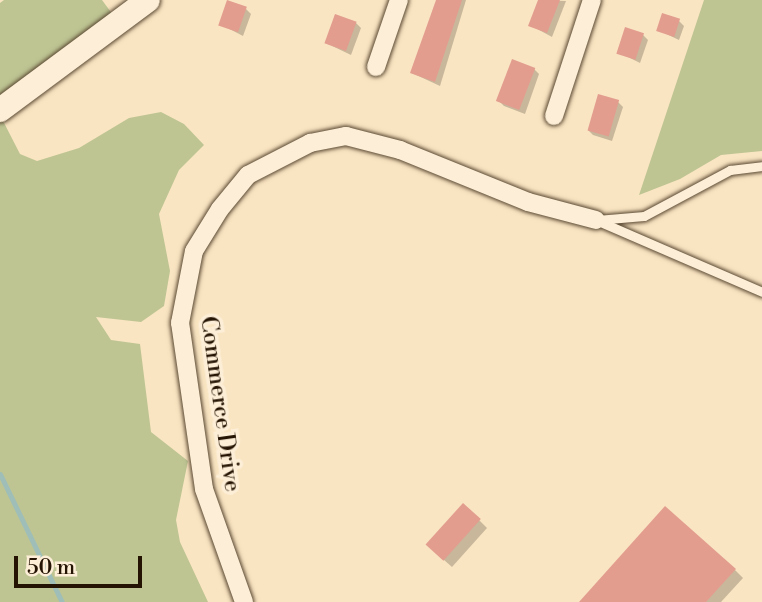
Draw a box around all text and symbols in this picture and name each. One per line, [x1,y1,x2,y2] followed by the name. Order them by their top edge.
[194,315,246,493] street label: Commerce Drive
[18,542,145,586] scale bar
[27,555,75,581] text: 50 m

